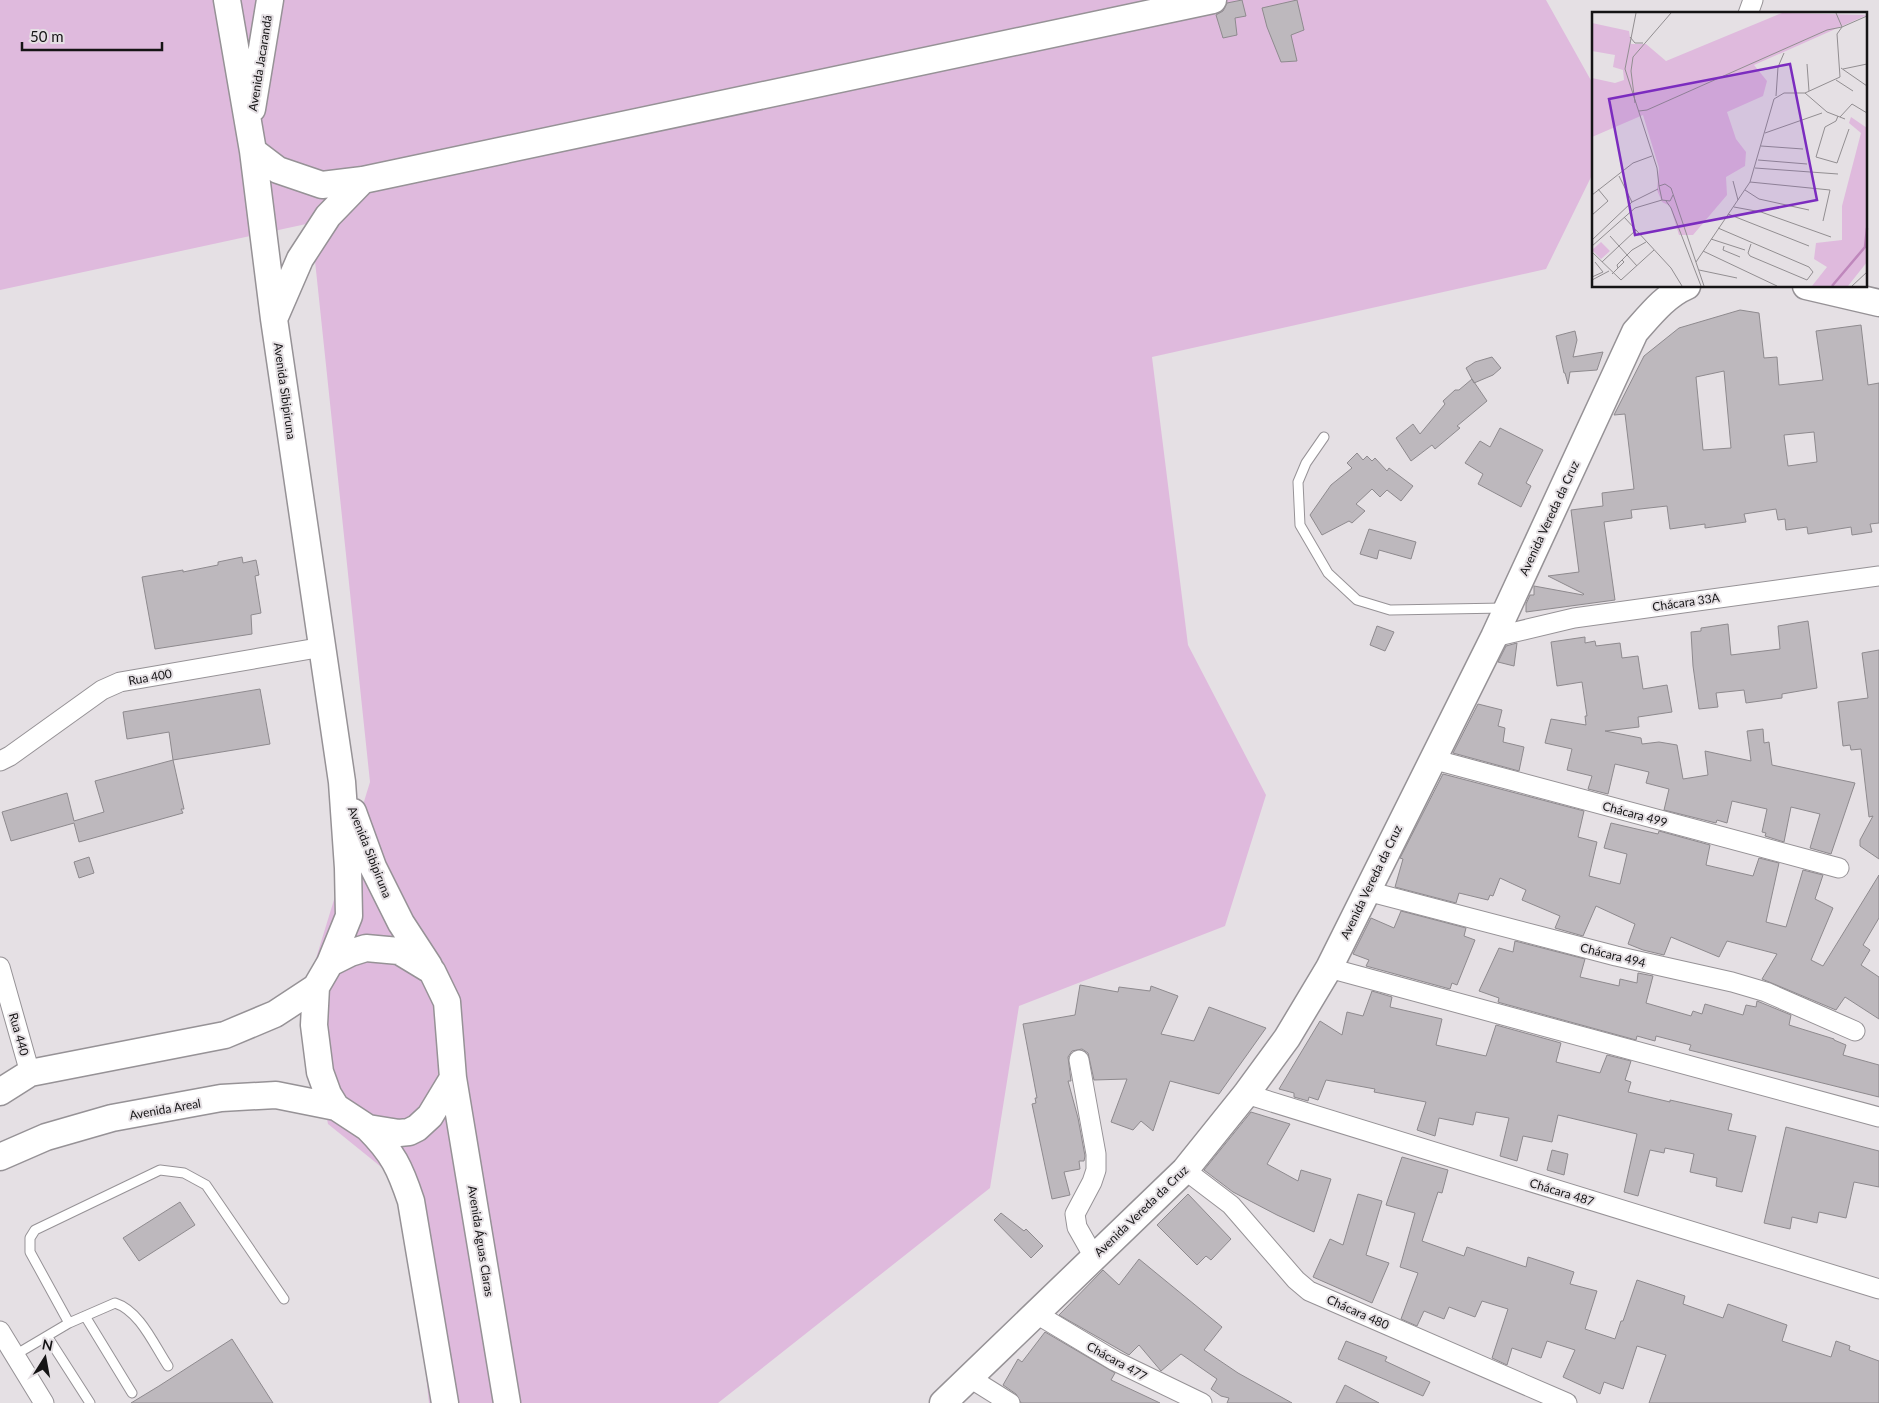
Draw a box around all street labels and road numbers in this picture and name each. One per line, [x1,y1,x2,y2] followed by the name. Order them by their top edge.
[245,14,275,112] street label: Avenida Jacarandá
[271,342,299,440] street label: Avenida Sibipiruna
[1516,458,1582,578] street label: Avenida Vereda da Cruz
[1651,590,1721,614] street label: Chácara 33A
[127,666,173,688] street label: Rua 400
[1601,798,1669,830] street label: Chácara 499
[345,804,395,900] street label: Avenida Sibipiruna
[1337,822,1405,941] street label: Avenida Vereda da Cruz
[1579,940,1647,970] street label: Chácara 494
[6,1011,32,1057] street label: Rua 440
[128,1095,202,1123] street label: Avenida Areal
[1091,1162,1192,1260] street label: Avenida Vereda da Cruz
[1528,1175,1596,1209] street label: Chácara 487
[465,1184,497,1298] street label: Avenida Águas Claras
[1325,1292,1391,1332] street label: Chácara 480
[1084,1338,1150,1384] street label: Chácara 477

